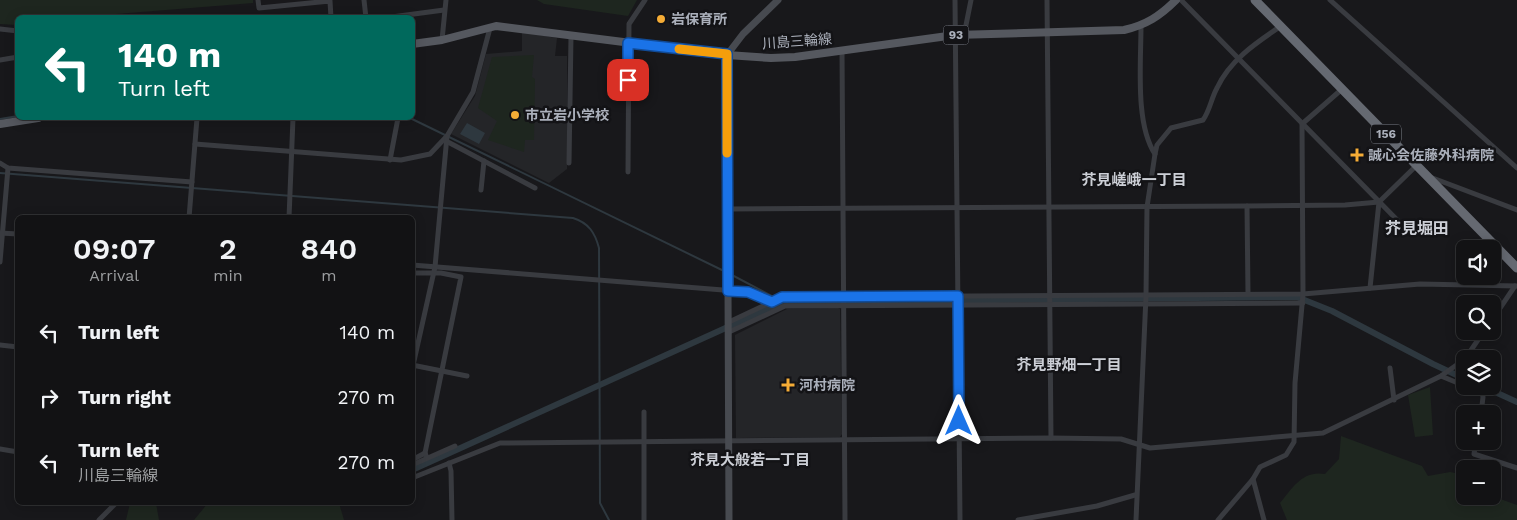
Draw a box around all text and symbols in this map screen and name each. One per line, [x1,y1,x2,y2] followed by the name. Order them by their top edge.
[671,11,727,27] place label: 岩保育所
[655,13,667,25] marker: 岩保育所
[944,26,968,44] road number: 93
[762,31,832,51] street label: 川島三輪線
[118,34,221,76] text: 140 m
[35,35,100,100] icon: left
[607,59,649,101] pin
[614,66,642,94] icon: arrive
[118,76,210,101] text: Turn left
[525,107,609,123] place label: 市立岩小学校
[509,109,521,121] marker: 市立岩小学校
[1371,125,1401,144] road number: 156
[1368,147,1494,163] place label: 誠心会佐藤外科病院
[1350,148,1364,162] marker: 誠心会佐藤外科病院
[1081,171,1187,189] district label: 芥見嵯峨一丁目
[1385,219,1449,238] district label: 芥見堀田
[73,231,155,266] text: 09:07
[219,231,237,266] text: 2
[300,231,357,266] text: 840
[1456,240,1501,505] map controls
[1456,240,1501,285] button: sound
[89,266,139,285] text: Arrival
[213,266,243,285] text: min
[321,266,336,285] text: m
[1456,295,1501,340] button: search
[35,319,63,347] icon: left
[78,321,159,344] text: Turn left
[340,321,395,344] text: 140 m
[1456,350,1501,395] button: layers
[1016,356,1122,374] district label: 芥見野畑一丁目
[799,377,855,393] place label: 河村病院
[781,378,795,392] marker: 河村病院
[35,384,63,412] icon: right
[78,386,171,409] text: Turn right
[338,386,395,409] text: 270 m
[932,394,984,446] position arrow
[1456,405,1501,450] button: +
[78,439,159,462] text: Turn left
[35,449,63,477] icon: left
[338,451,395,474] text: 270 m
[690,451,810,469] district label: 芥見大般若一丁目
[1456,460,1501,505] button: −
[78,466,158,485] text: 川島三輪線

